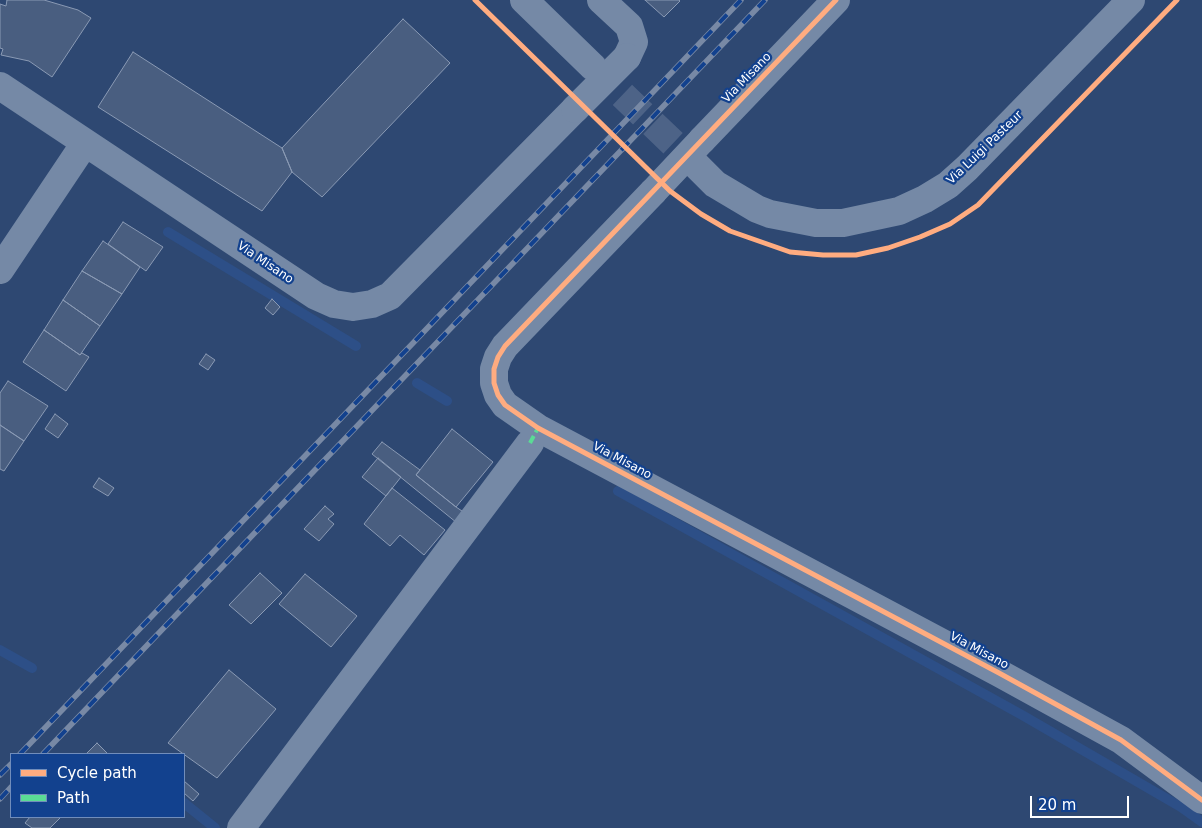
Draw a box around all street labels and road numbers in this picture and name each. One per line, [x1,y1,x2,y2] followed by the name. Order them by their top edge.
[719,50,775,106] street label: Via Misano
[944,108,1026,188] street label: Via Luigi Pasteur
[234,239,296,287] street label: Via Misano
[590,439,654,483] street label: Via Misano
[947,629,1011,673] street label: Via Misano

